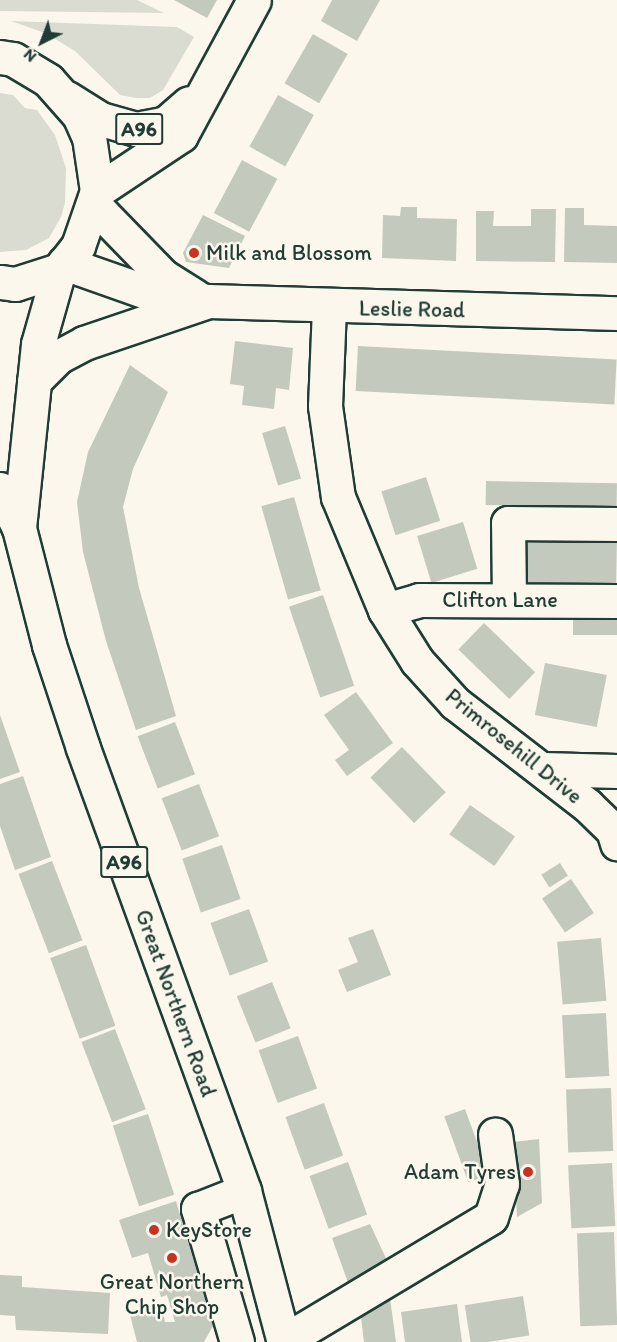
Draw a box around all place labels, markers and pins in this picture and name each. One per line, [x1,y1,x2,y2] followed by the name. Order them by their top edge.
[206,240,373,266] place label: Milk and Blossom
[187,246,201,260] marker: Milk and Blossom
[407,1159,516,1185] place label: Adam Tyres
[521,1165,535,1179] marker: Adam Tyres
[166,1217,252,1243] place label: KeyStore
[147,1223,161,1237] marker: KeyStore
[165,1251,179,1265] marker: Great Northern Chip Shop
[100,1268,244,1320] place label: Great Northern Chip Shop

